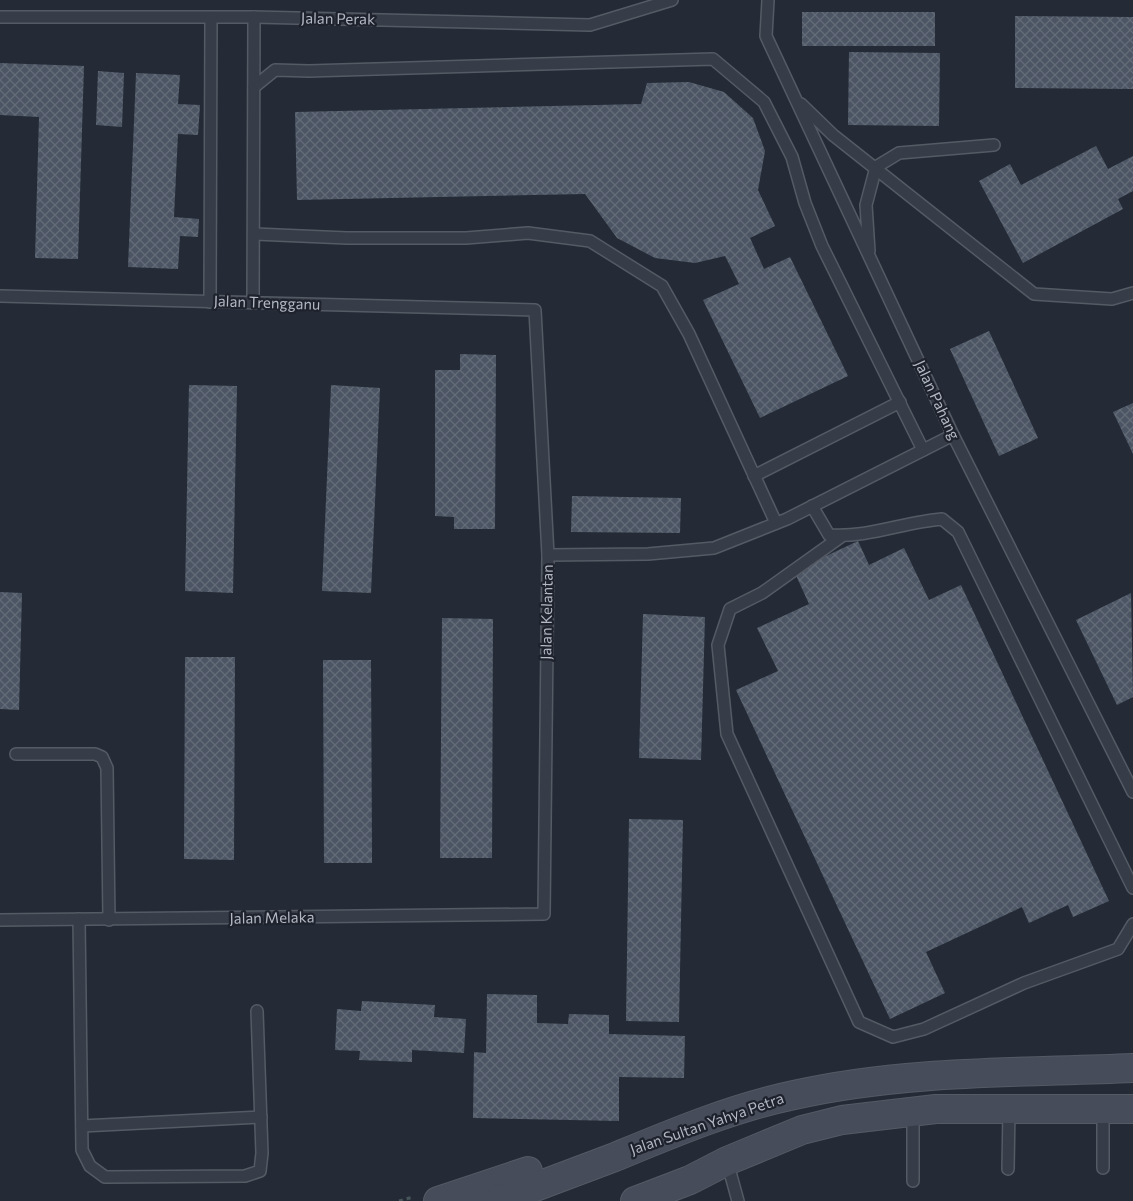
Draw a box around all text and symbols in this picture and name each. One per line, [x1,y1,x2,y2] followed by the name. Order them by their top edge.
[301,8,375,28] street label: Jalan Perak
[213,291,321,313] street label: Jalan Trengganu
[912,357,964,442] street label: Jalan Pahang
[536,564,556,660] street label: Jalan Kelantan
[229,907,315,927] street label: Jalan Melaka
[627,1088,786,1158] street label: Jalan Sultan Yahya Petra

